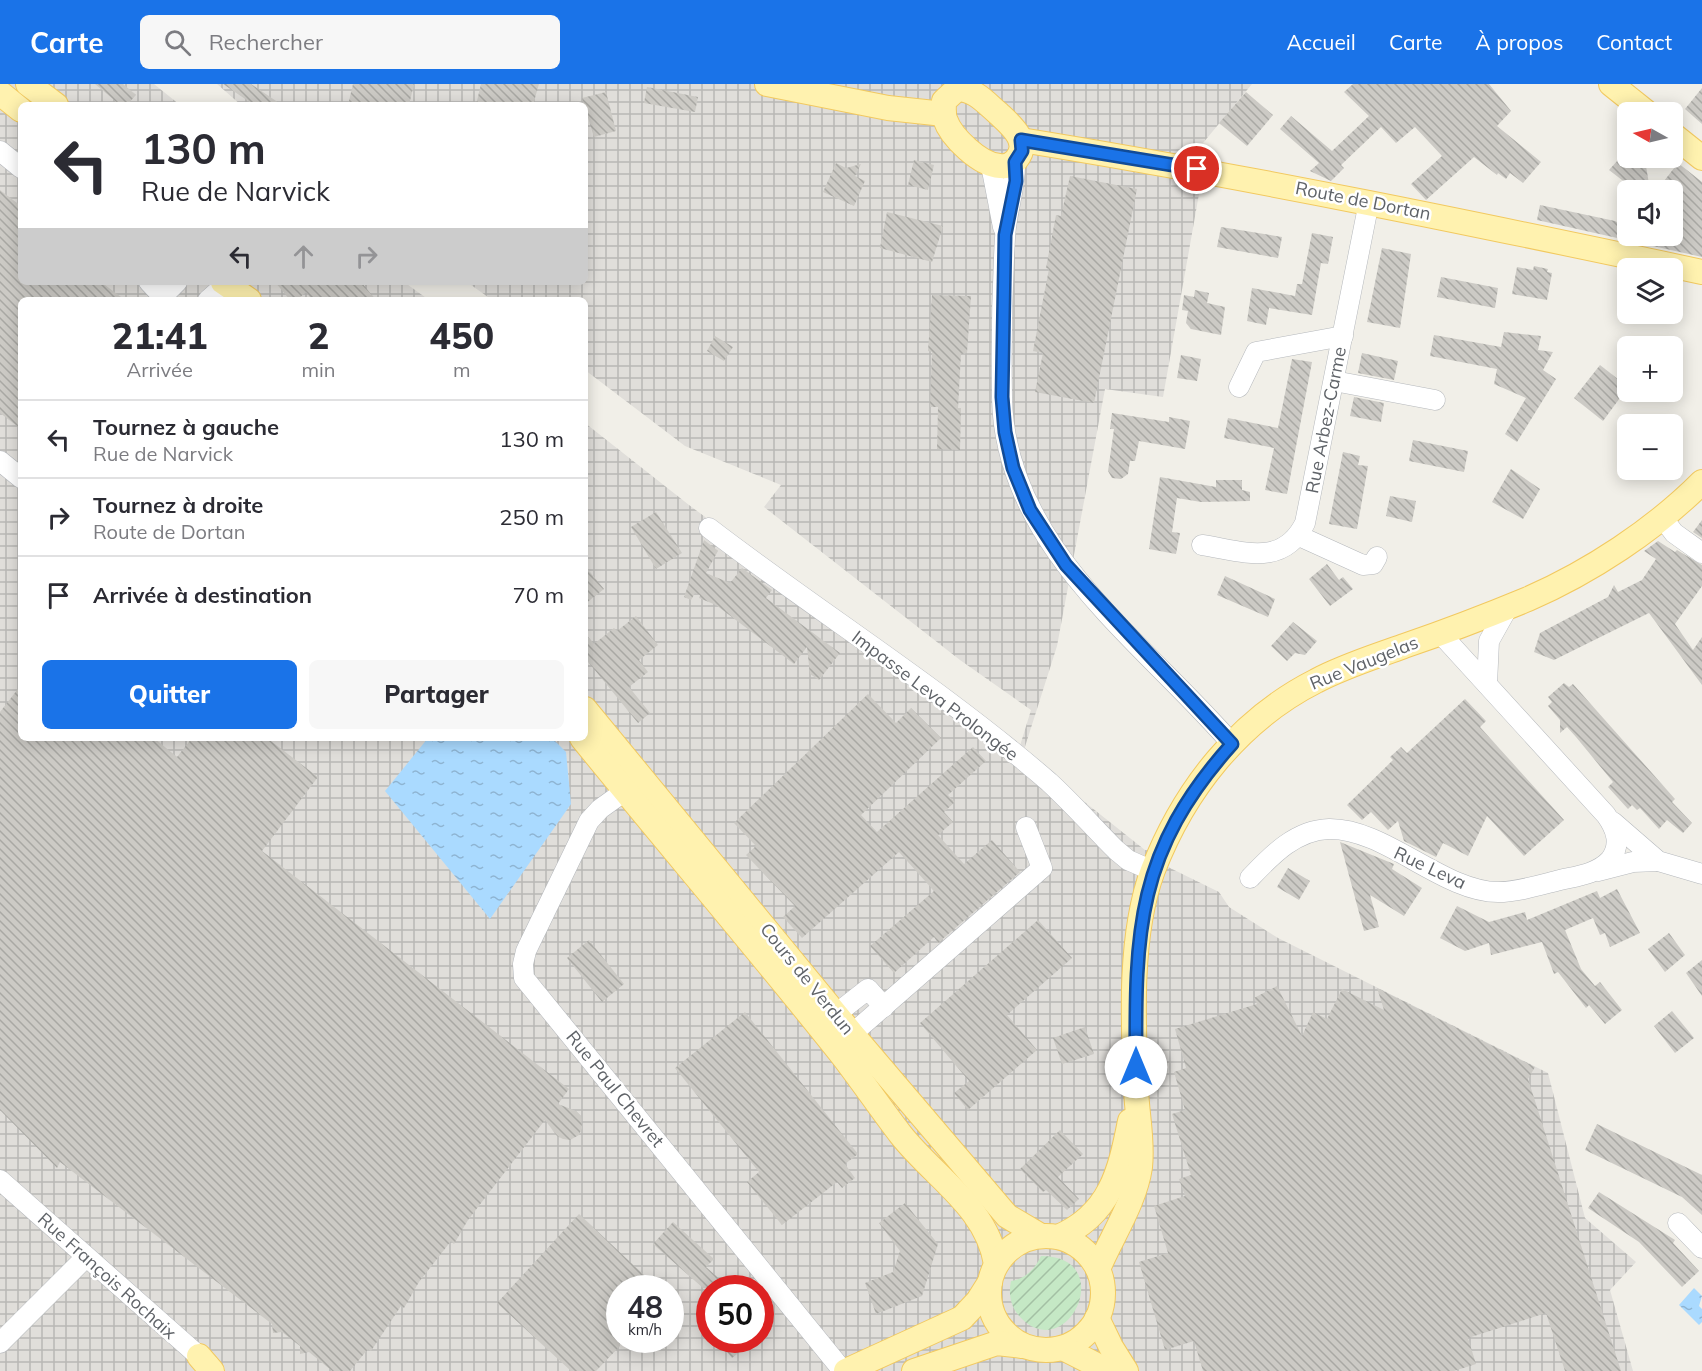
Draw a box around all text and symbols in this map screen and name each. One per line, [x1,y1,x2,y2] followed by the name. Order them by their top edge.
[140,15,560,69] search box
[30,25,104,60] text: Carte
[161,26,194,59] icon: search
[209,28,323,56] text: Rechercher
[1286,29,1356,55] text: Accueil
[1389,29,1442,55] text: Carte
[1475,29,1563,55] text: À propos
[1596,29,1672,55] text: Contact
[1617,102,1683,168] north arrow
[1617,102,1683,480] map controls
[141,122,266,175] text: 130 m
[42,126,120,204] icon: left
[1171,143,1222,194] pin
[1180,152,1213,185] icon: arrive
[141,174,330,208] text: Rue de Narvick
[1294,176,1433,225] street label: Route de Dortan
[1617,180,1683,246] button: sound
[224,240,257,273] icon: left
[287,240,320,273] icon: ahead
[350,240,383,273] icon: right
[1617,258,1683,324] button: layers
[112,313,208,358] text: 21:41
[308,313,329,358] text: 2
[429,313,494,358] text: 450
[1617,336,1683,402] button: +
[1300,345,1351,495] street label: Rue Arbez-Carme
[127,357,193,382] text: Arrivée
[301,357,336,382] text: min
[453,357,471,382] text: m
[93,413,279,441] text: Tournez à gauche
[1617,414,1683,480] button: −
[42,423,75,456] icon: left
[499,425,564,453] text: 130 m
[93,441,233,466] text: Rue de Narvick
[93,491,263,519] text: Tournez à droite
[42,501,75,534] icon: right
[499,503,564,531] text: 250 m
[93,519,246,544] text: Route de Dortan
[42,579,75,612] icon: arrive
[93,581,312,609] text: Arrivée à destination
[513,581,564,609] text: 70 m
[848,625,1023,766] street label: Impasse Leva Prolongée
[1306,630,1421,695] street label: Rue Vaugelas
[42,660,297,729] button: Quitter
[309,660,564,729] button: Partager
[1391,841,1470,894] street label: Rue Leva
[755,918,859,1039] street label: Cours de Verdun
[561,1026,669,1152] street label: Rue Paul Chevret
[1104,1035,1168,1099] position arrow
[33,1207,182,1344] street label: Rue François Rochaix
[696,1275,774,1353] speed limit sign: 50
[627,1288,663,1326] text: 48
[628,1320,662,1339] text: km/h

